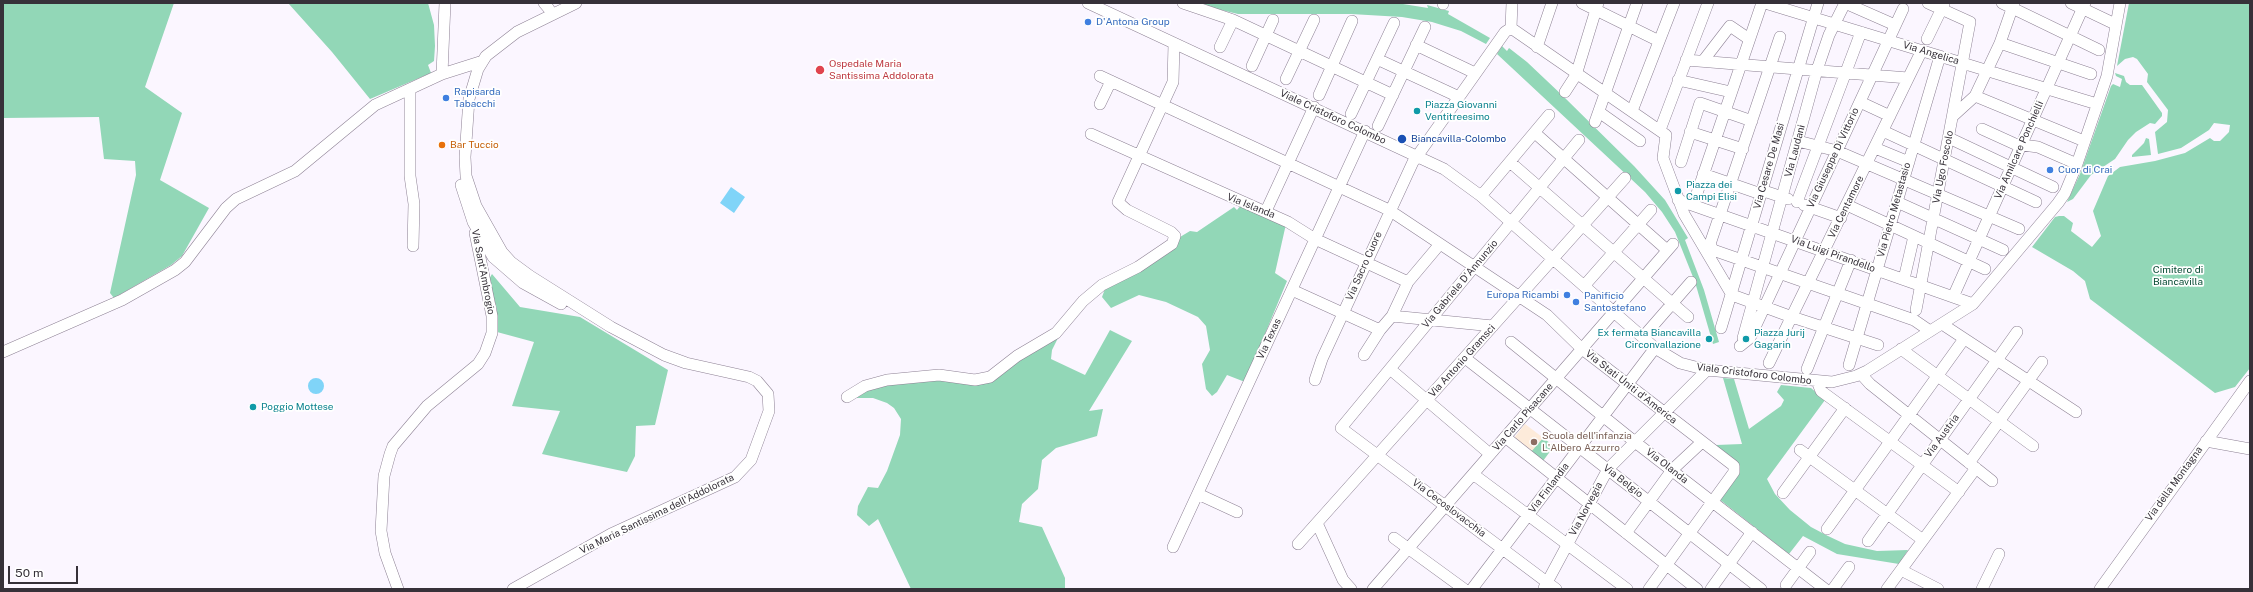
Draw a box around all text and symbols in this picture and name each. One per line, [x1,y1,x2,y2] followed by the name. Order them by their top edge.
[1096,16,1170,28] place label: D'Antona Group
[1083,17,1093,27] marker: D'Antona Group
[1901,39,1961,67] street label: Via Angelica
[829,58,934,82] place label: Ospedale Maria Santissima Addolorata
[814,64,826,76] marker: Ospedale Maria Santissima Addolorata
[454,86,501,110] place label: Rapisarda Tabacchi
[1278,87,1388,147] street label: Viale Cristoforo Colombo
[441,93,451,103] marker: Rapisarda Tabacchi
[1425,99,1497,122] place label: Piazza Giovanni Ventitreesimo
[1992,99,2046,201] street label: Via Amilcare Ponchielli
[1412,106,1422,116] marker: Piazza Giovanni Ventitreesimo
[1804,106,1862,210] street label: Via Giuseppe Di Vittorio
[1751,122,1787,210] street label: Via Cesare De Masi
[1782,123,1808,179] street label: Via Laudani
[1930,130,1956,204] street label: Via Ugo Foscolo
[1396,133,1408,145] marker: Biancavilla-Colombo
[1411,133,1506,145] place label: Biancavilla-Colombo
[450,139,499,151] place label: Bar Tuccio
[437,140,447,150] marker: Bar Tuccio
[1875,161,1913,259] street label: Via Pietro Metastasio
[2058,164,2112,176] place label: Cuor di Crai
[2045,165,2055,175] marker: Cuor di Crai
[1826,174,1866,240] street label: Via Centamore
[1686,179,1737,202] place label: Piazza dei Campi Elisi
[1673,186,1683,196] marker: Piazza dei Campi Elisi
[1225,191,1277,221] street label: Via Islanda
[469,228,497,316] street label: Via Sant'Ambrogio
[1343,230,1385,302] street label: Via Sacro Cuore
[1789,233,1877,275] street label: Via Luigi Pirandello
[1420,237,1500,331] street label: Via Gabriele D'Annunzio
[2153,264,2203,288] park label: Cimitero di Biancavilla
[1486,289,1559,301] place label: Europa Ricambi
[1562,290,1572,300] marker: Europa Ricambi
[1584,290,1646,314] place label: Panificio Santostefano
[1571,297,1581,307] marker: Panificio Santostefano
[1254,317,1284,361] street label: Via Texas
[1426,322,1498,400] street label: Via Antonio Gramsci
[1597,327,1701,350] place label: Ex fermata Biancavilla Circonvallazione
[1754,327,1805,350] place label: Piazza Jurij Gagarin
[1704,334,1714,344] marker: Ex fermata Biancavilla Circonvallazione
[1741,334,1751,344] marker: Piazza Jurij Gagarin
[1583,348,1679,426] street label: Via Stati Uniti d'America
[1696,361,1812,387] street label: Viale Cristoforo Colombo
[1490,381,1556,453] street label: Via Carlo Pisacane
[261,401,333,413] place label: Poggio Mottese
[248,402,258,412] marker: Poggio Mottese
[1922,412,1962,460] street label: Via Austria
[1542,430,1632,454] place label: Scuola dell'infanzia L'Albero Azzurro
[1529,437,1539,447] marker: Scuola dell'infanzia L'Albero Azzurro
[2143,444,2205,524] street label: Via della Montagna
[1644,446,1690,486] street label: Via Olanda
[1526,461,1572,515] street label: Via Finlandia
[1601,462,1645,500] street label: Via Belgio
[578,471,736,557] street label: Via Maria Santissima dell'Addolorata
[1410,476,1488,540] street label: Via Cecoslovacchia
[1567,480,1605,538] street label: Via Norvegia
[10,558,80,584] scale bar
[15,566,43,580] text: 50 m

